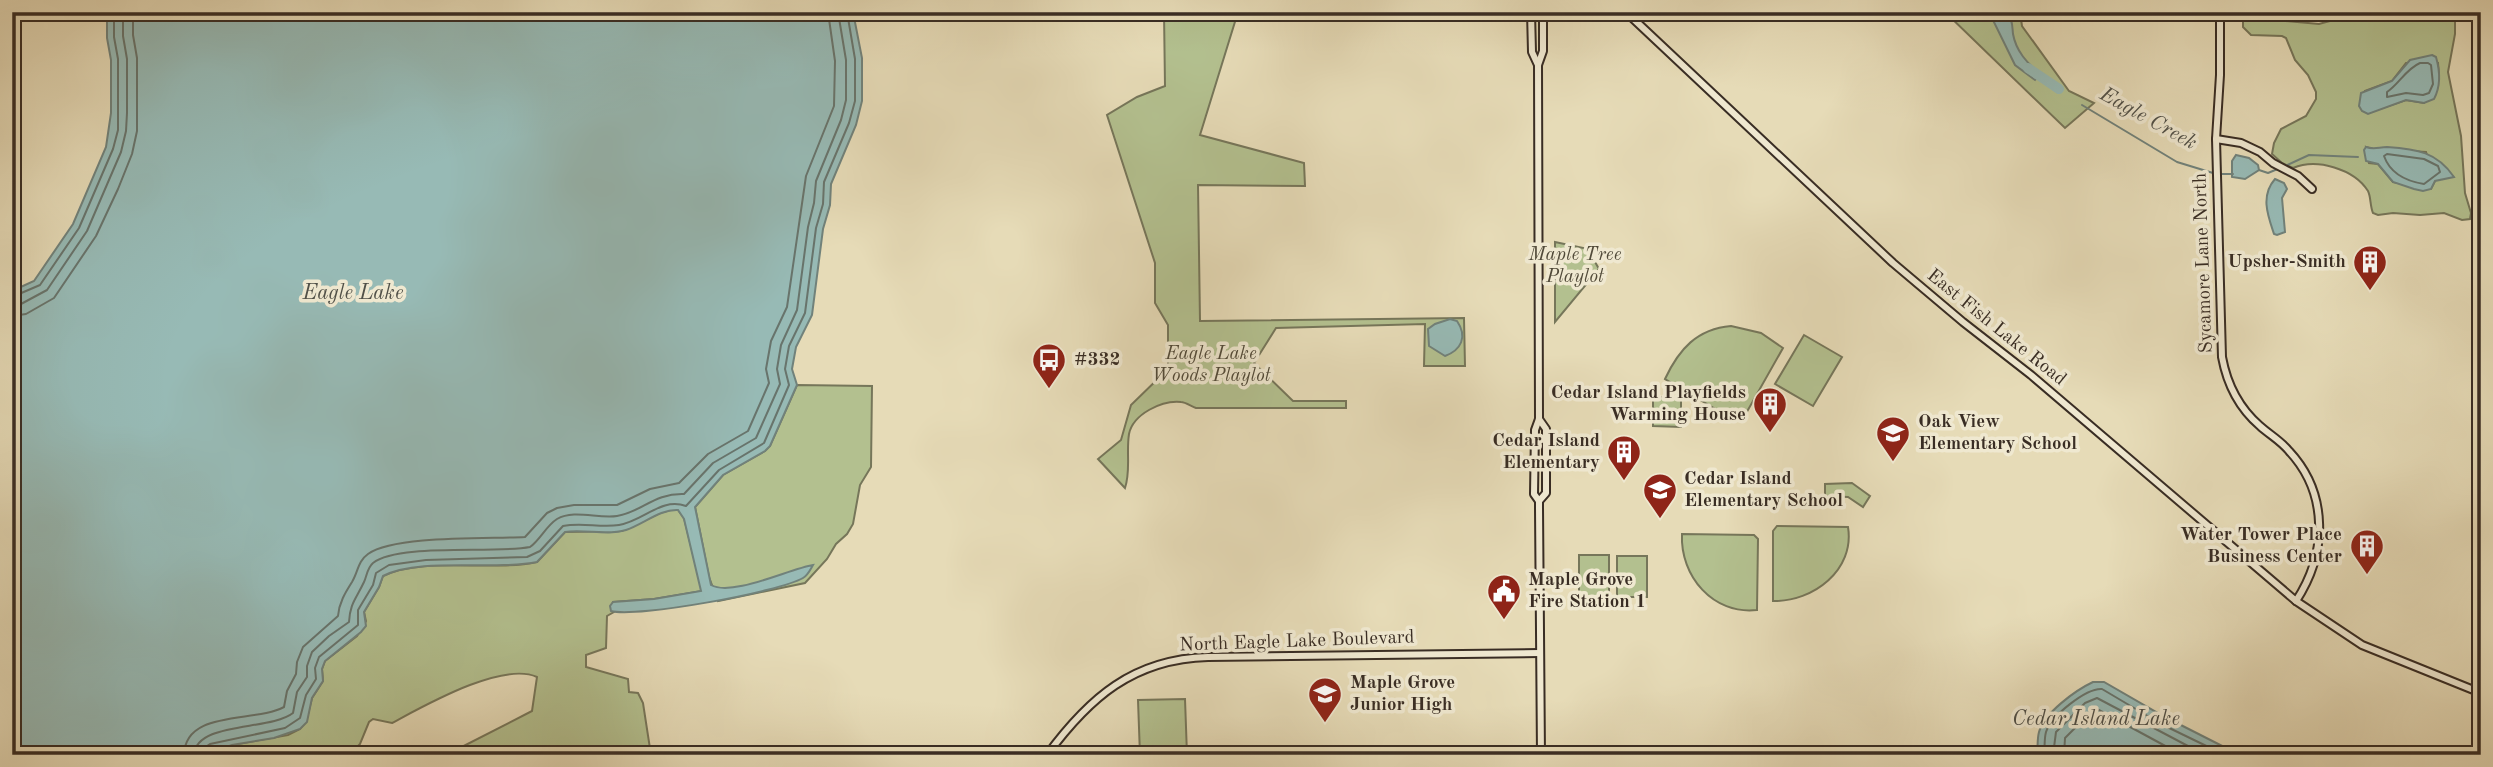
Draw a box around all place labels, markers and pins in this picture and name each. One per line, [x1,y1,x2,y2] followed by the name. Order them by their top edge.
[2351,243,2389,292] building icon: Upsher-Smith
[2227,253,2346,272] place label: Upsher-Smith
[1030,341,1068,390] bus stop icon: #332
[1074,351,1121,370] place label: #332
[1551,384,1746,425] place label: Cedar Island Playfields Warming House
[1751,385,1789,434] building icon: Cedar Island Playfields Warming House
[1918,413,2077,454] place label: Oak View Elementary School
[1874,414,1912,463] school or university icon: Oak View Elementary School
[1492,432,1600,473] place label: Cedar Island Elementary
[1605,433,1643,482] building icon: Cedar Island Elementary
[1684,470,1843,511] place label: Cedar Island Elementary School
[1641,471,1679,520] school or university icon: Cedar Island Elementary School
[2180,526,2342,567] place label: Water Tower Place Business Center
[2348,527,2386,576] building icon: Water Tower Place Business Center
[1528,571,1646,612] place label: Maple Grove Fire Station 1
[1485,572,1523,621] public building icon: Maple Grove Fire Station 1
[1350,674,1455,715] place label: Maple Grove Junior High
[1306,675,1344,724] school or university icon: Maple Grove Junior High

